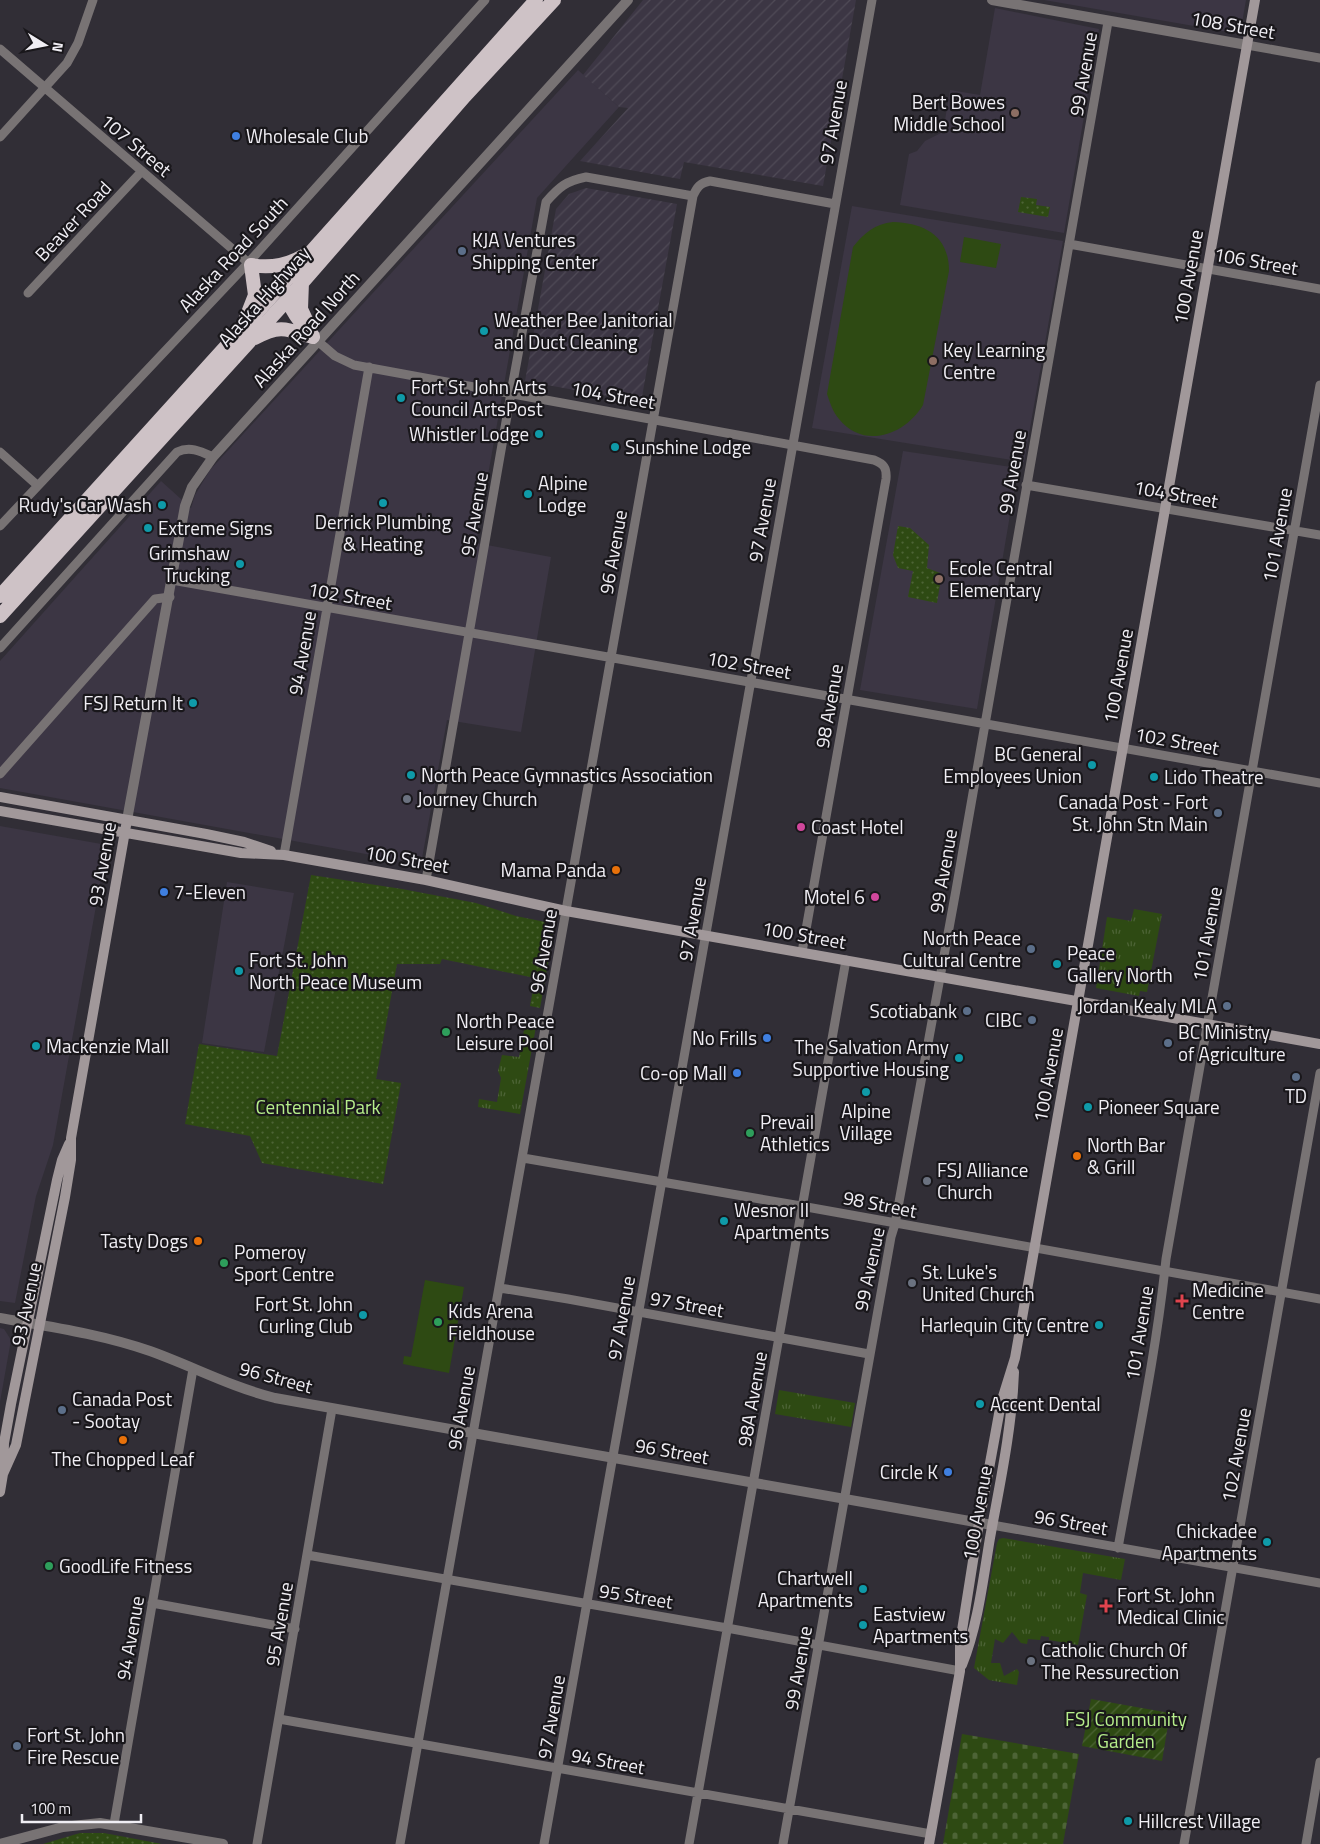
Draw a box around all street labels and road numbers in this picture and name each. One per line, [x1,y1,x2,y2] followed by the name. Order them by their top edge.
[1189,3,1278,46] street label: 108 Street
[1061,30,1104,118] street label: 99 Avenue
[811,78,854,166] street label: 97 Avenue
[94,106,178,183] street label: 107 Street
[28,174,118,268] street label: Beaver Road
[171,189,294,318] street label: Alaska Road South
[1165,227,1210,326] street label: 100 Avenue
[210,239,317,352] street label: Alaska Highway
[1212,239,1301,282] street label: 106 Street
[245,264,366,393] street label: Alaska Road North
[569,373,658,416] street label: 104 Street
[990,428,1033,516] street label: 99 Avenue
[452,470,495,558] street label: 95 Avenue
[1132,472,1221,515] street label: 104 Street
[740,476,783,564] street label: 97 Avenue
[1254,485,1299,584] street label: 101 Avenue
[591,508,634,596] street label: 96 Avenue
[306,574,395,617] street label: 102 Street
[280,609,323,697] street label: 94 Avenue
[1095,626,1140,725] street label: 100 Avenue
[705,643,794,686] street label: 102 Street
[807,662,850,750] street label: 98 Avenue
[1133,719,1222,762] street label: 102 Street
[80,820,123,908] street label: 93 Avenue
[921,827,964,915] street label: 99 Avenue
[363,837,452,880] street label: 100 Street
[670,875,713,963] street label: 97 Avenue
[1184,884,1229,983] street label: 101 Avenue
[521,907,564,995] street label: 96 Avenue
[760,913,849,956] street label: 100 Street
[1025,1025,1070,1124] street label: 100 Avenue
[841,1182,920,1225] street label: 98 Street
[846,1224,892,1313] street label: 99 Avenue
[3,1259,49,1348] street label: 93 Avenue
[599,1274,642,1362] street label: 97 Avenue
[648,1283,727,1324] street label: 97 Street
[1117,1283,1160,1382] street label: 101 Avenue
[729,1349,774,1449] street label: 98A Avenue
[236,1353,316,1400] street label: 96 Street
[439,1364,482,1452] street label: 96 Avenue
[1213,1405,1258,1504] street label: 102 Avenue
[633,1430,712,1471] street label: 96 Street
[954,1463,999,1562] street label: 100 Avenue
[1032,1501,1111,1542] street label: 96 Street
[597,1575,675,1616] street label: 95 Street
[257,1580,300,1668] street label: 95 Avenue
[108,1594,151,1682] street label: 94 Avenue
[776,1624,819,1712] street label: 99 Avenue
[529,1673,572,1761] street label: 97 Avenue
[569,1740,648,1781] street label: 94 Street

